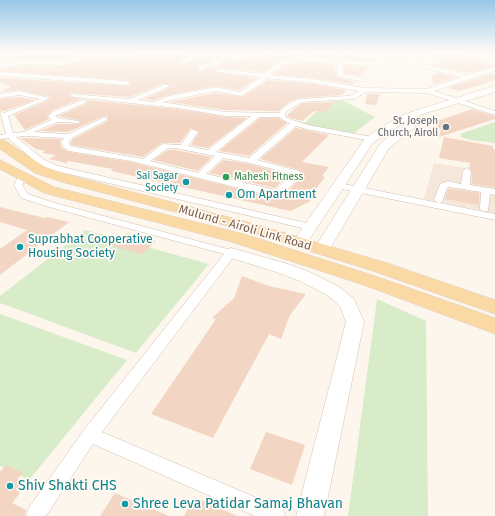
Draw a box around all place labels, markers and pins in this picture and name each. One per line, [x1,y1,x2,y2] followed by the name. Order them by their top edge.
[378,115,438,138] place label: St. Joseph Church, Airoli
[441,122,451,132] marker: St. Joseph Church, Airoli
[137,170,178,194] place label: Sai Sagar Society
[234,171,303,183] place label: Mahesh Fitness
[221,172,231,182] marker: Mahesh Fitness
[181,177,191,187] marker: Sai Sagar Society
[237,188,316,202] place label: Om Apartment
[224,190,234,200] marker: Om Apartment
[28,233,153,261] place label: Suprabhat Cooperative Housing Society
[15,242,25,252] marker: Suprabhat Cooperative Housing Society
[18,478,117,494] place label: Shiv Shakti CHS
[5,481,15,491] marker: Shiv Shakti CHS
[133,496,343,512] place label: Shree Leva Patidar Samaj Bhavan
[120,499,130,509] marker: Shree Leva Patidar Samaj Bhavan

